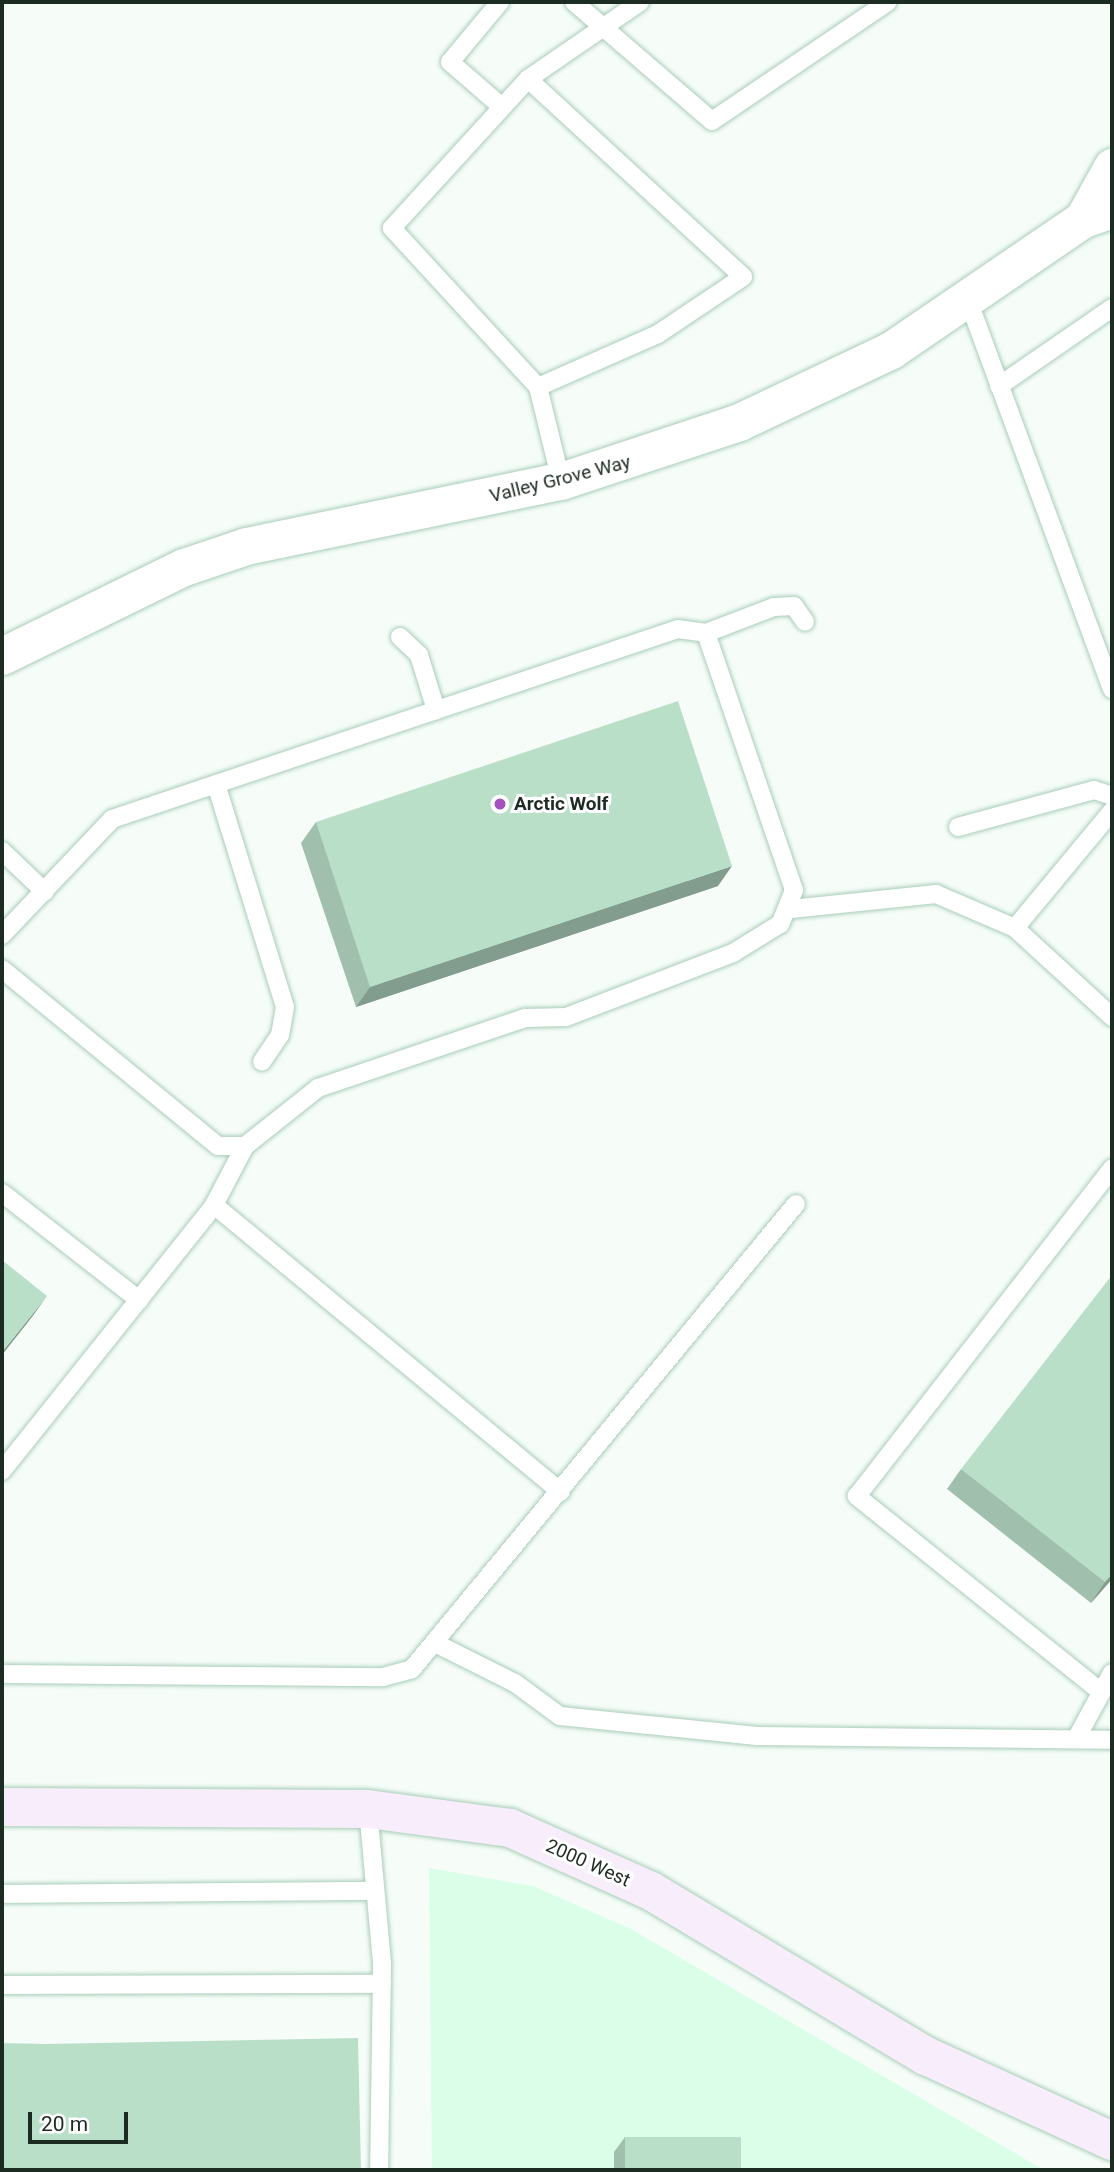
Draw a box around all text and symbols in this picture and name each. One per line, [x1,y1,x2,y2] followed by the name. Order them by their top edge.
[487,450,633,508] street label: Valley Grove Way
[514,793,608,815] place label: Arctic Wolf
[492,796,508,812] marker: Arctic Wolf
[542,1834,634,1892] street label: 2000 West
[32,2098,131,2142] scale bar
[41,2112,88,2136] text: 20 m

